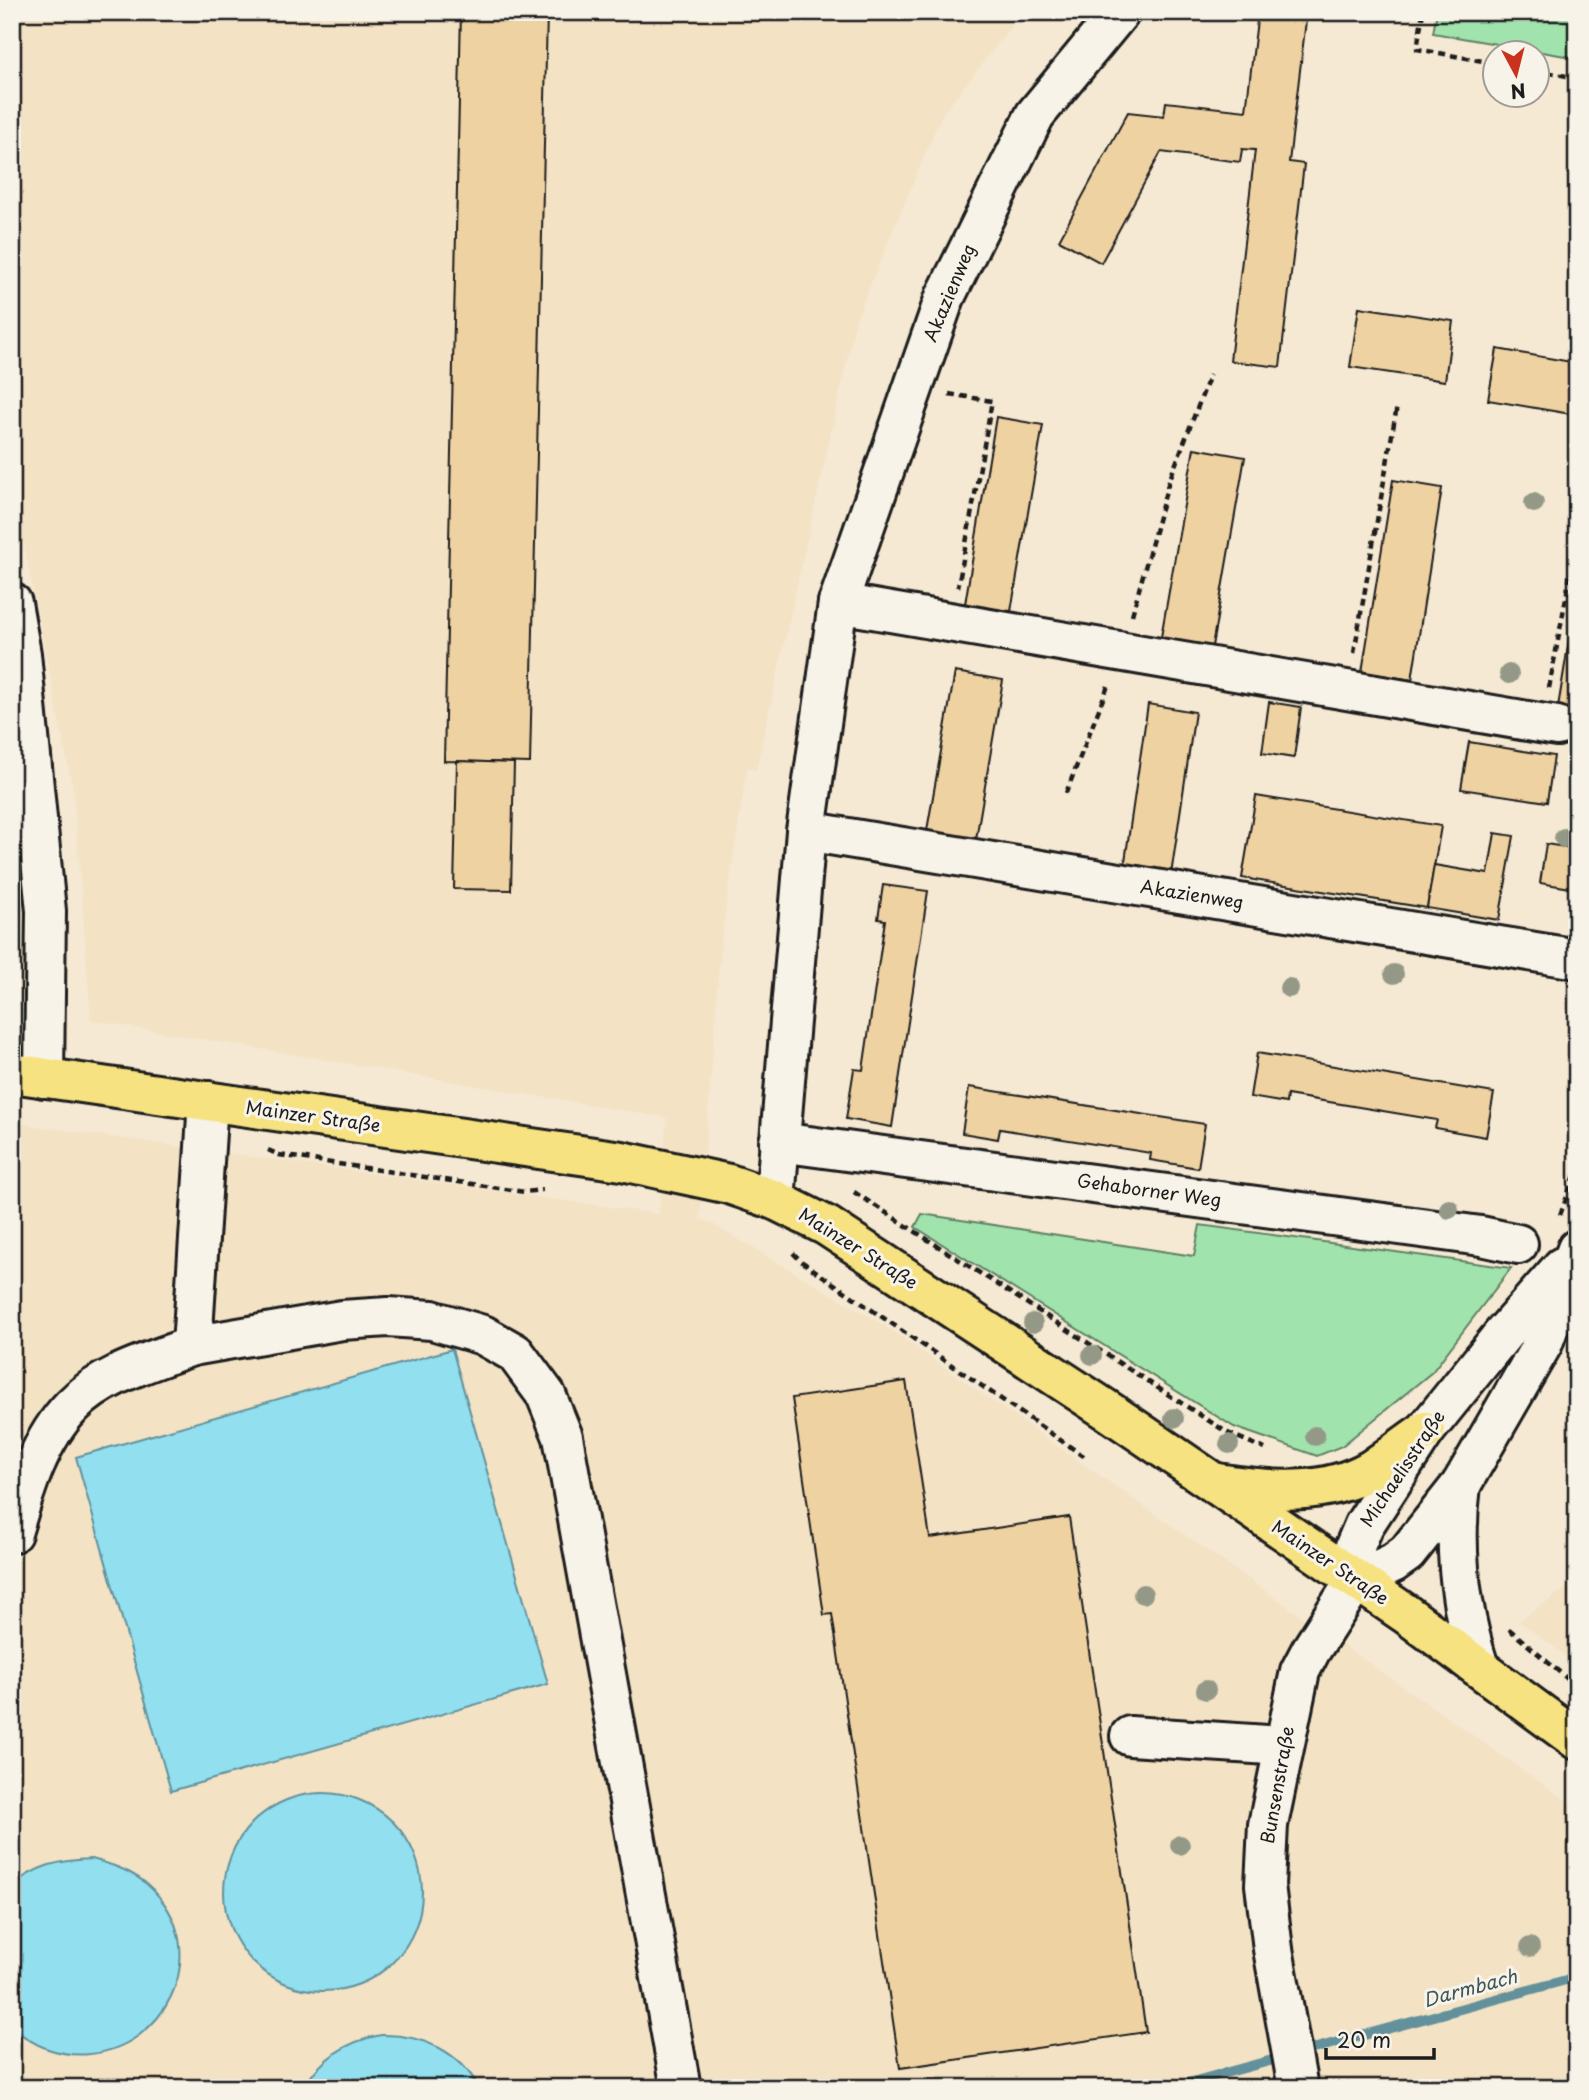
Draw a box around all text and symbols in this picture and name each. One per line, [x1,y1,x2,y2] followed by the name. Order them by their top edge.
[1480,38,1550,108] north arrow
[1509,77,1527,107] text: N
[916,239,981,346] street label: Akazienweg
[1139,872,1246,915] street label: Akazienweg
[244,1093,382,1138] street label: Mainzer Straße
[1075,1166,1223,1213] street label: Gehaborner Weg
[794,1200,924,1295] street label: Mainzer Straße
[1353,1404,1451,1532] street label: Michaelisstraße
[1267,1513,1395,1611] street label: Mainzer Straße
[1253,1724,1300,1845] street label: Bunsenstraße
[1420,1961,1521,2013] water label: Darmbach
[1326,2016,1435,2060] scale bar
[1337,2023,1391,2055] text: 20 m

